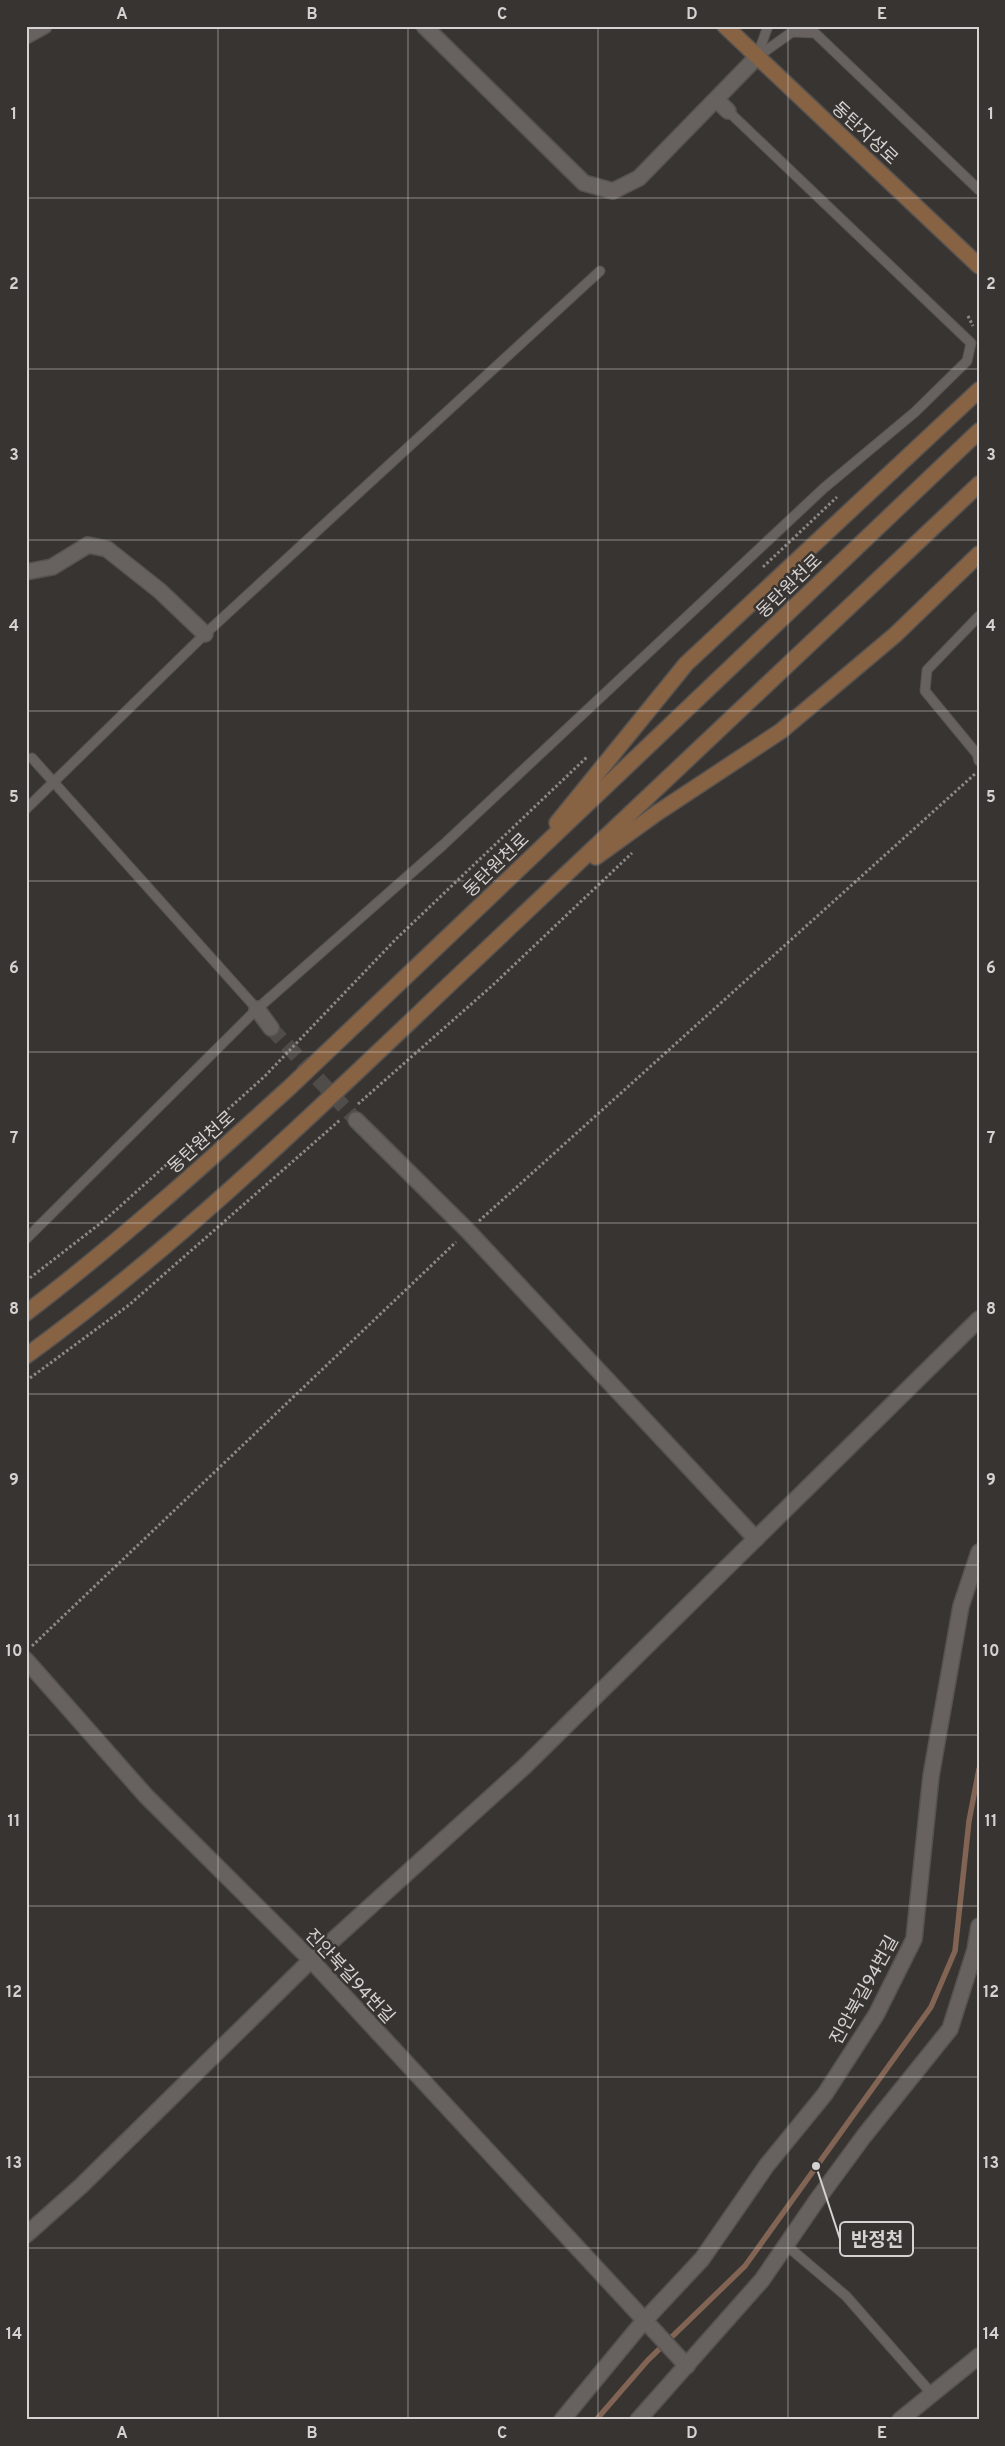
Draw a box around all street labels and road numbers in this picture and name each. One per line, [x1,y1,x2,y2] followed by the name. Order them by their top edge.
[826,97,902,171] street label: 동탄지성로
[752,550,828,624] street label: 동탄원천로
[459,829,535,903] street label: 동탄원천로
[164,1107,240,1179] street label: 동탄원천로
[299,1925,399,2029] street label: 진안북길94번길
[826,1932,905,2049] street label: 진안북길94번길

